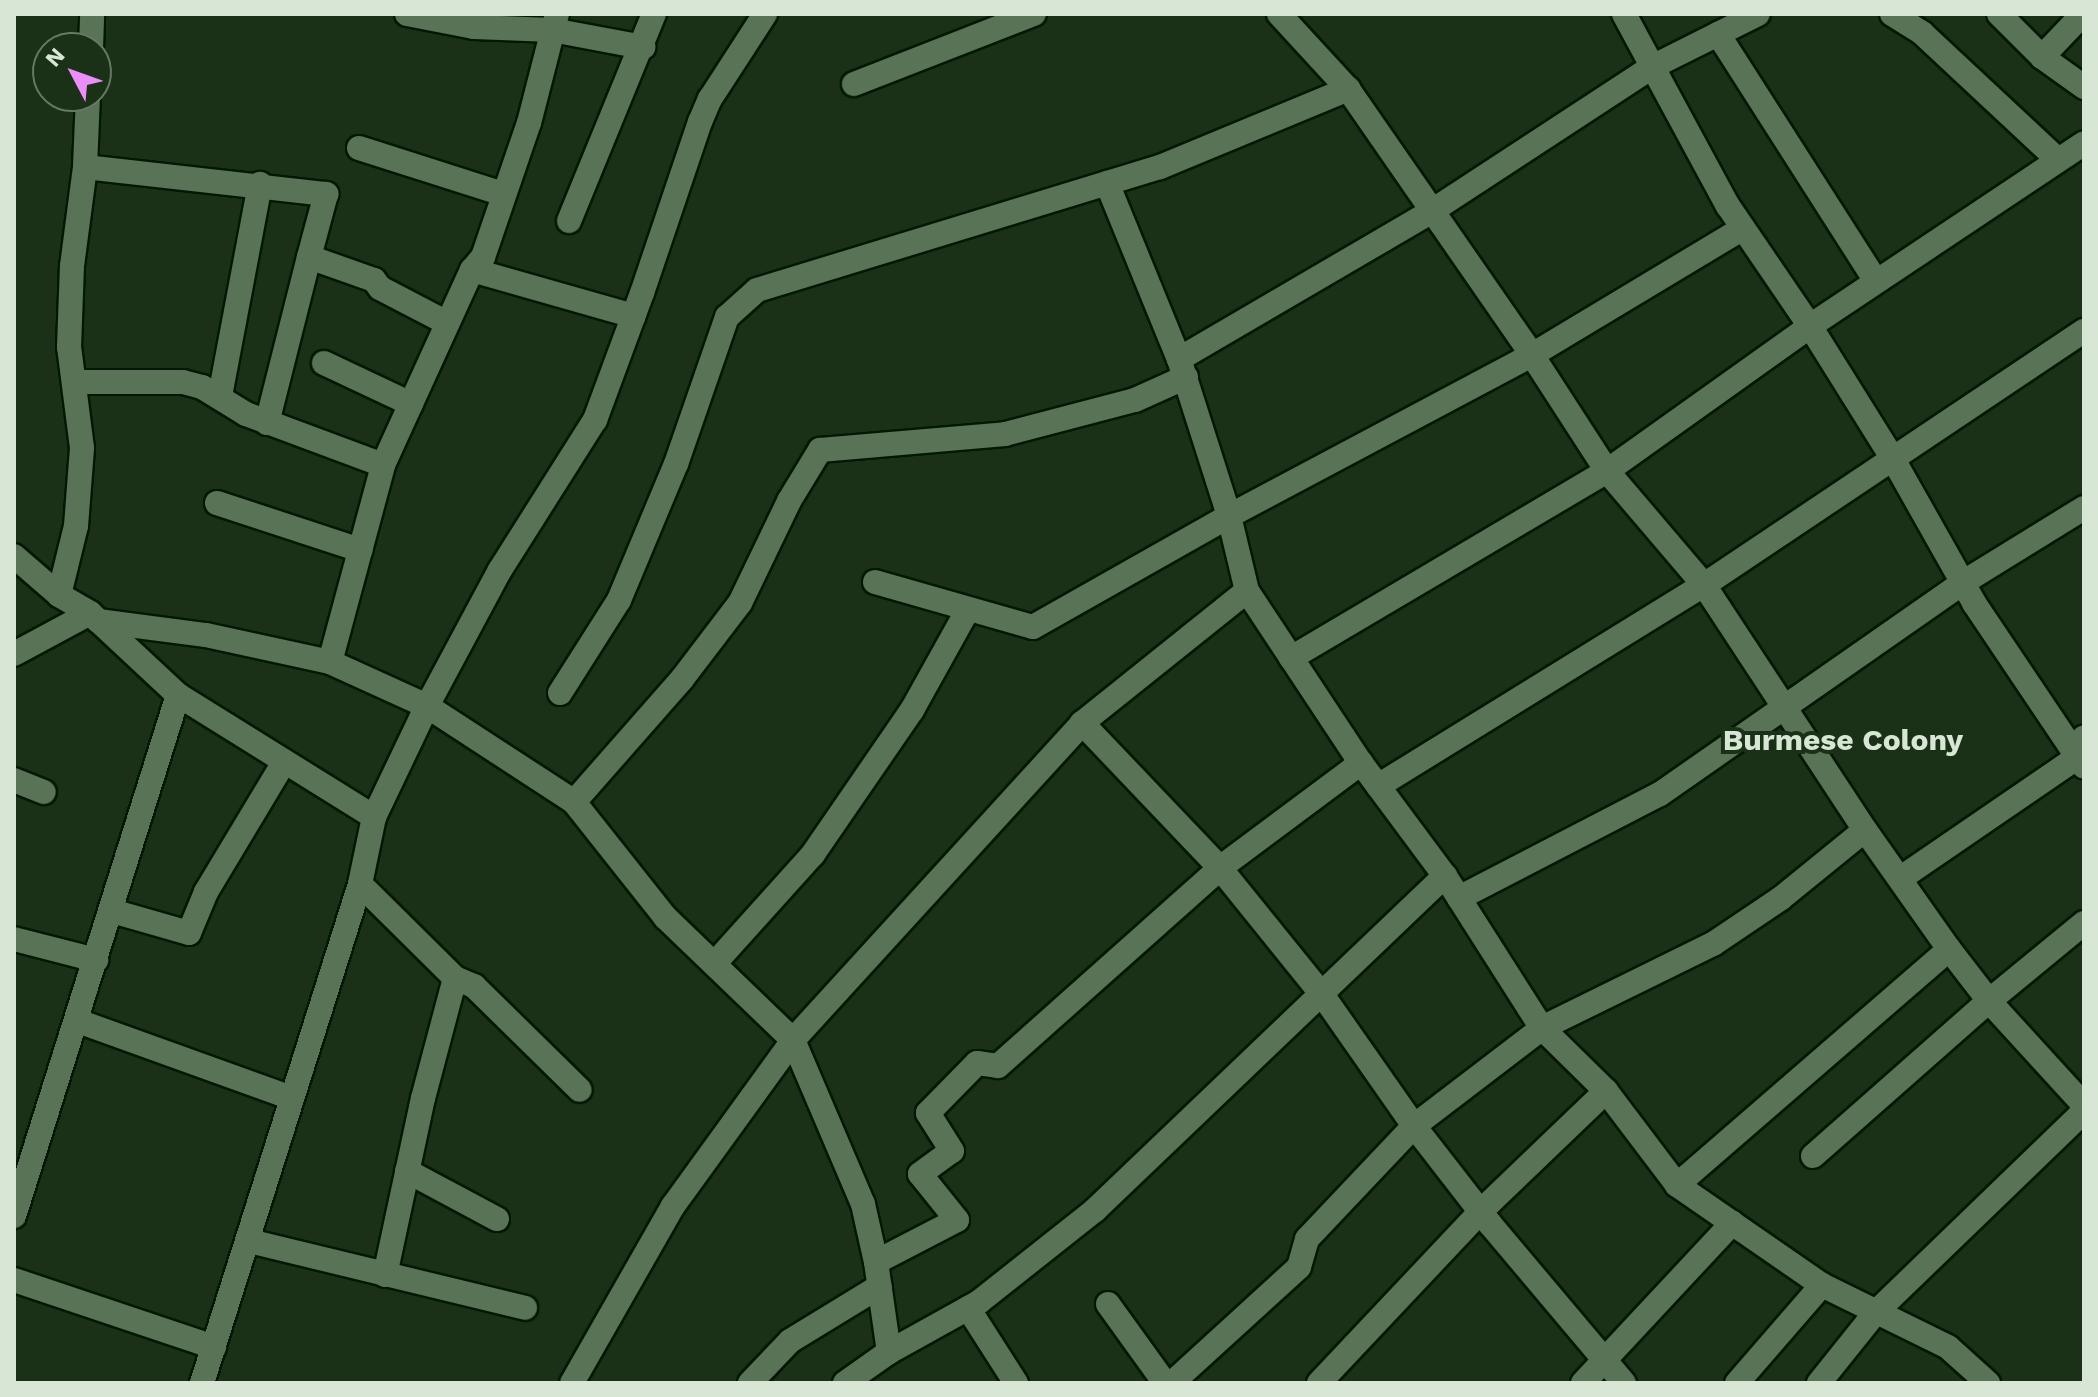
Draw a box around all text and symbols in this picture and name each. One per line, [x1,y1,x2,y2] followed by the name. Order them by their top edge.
[32,32,112,112] north arrow
[40,43,70,72] text: N
[1723,722,1963,758] district label: Burmese Colony

